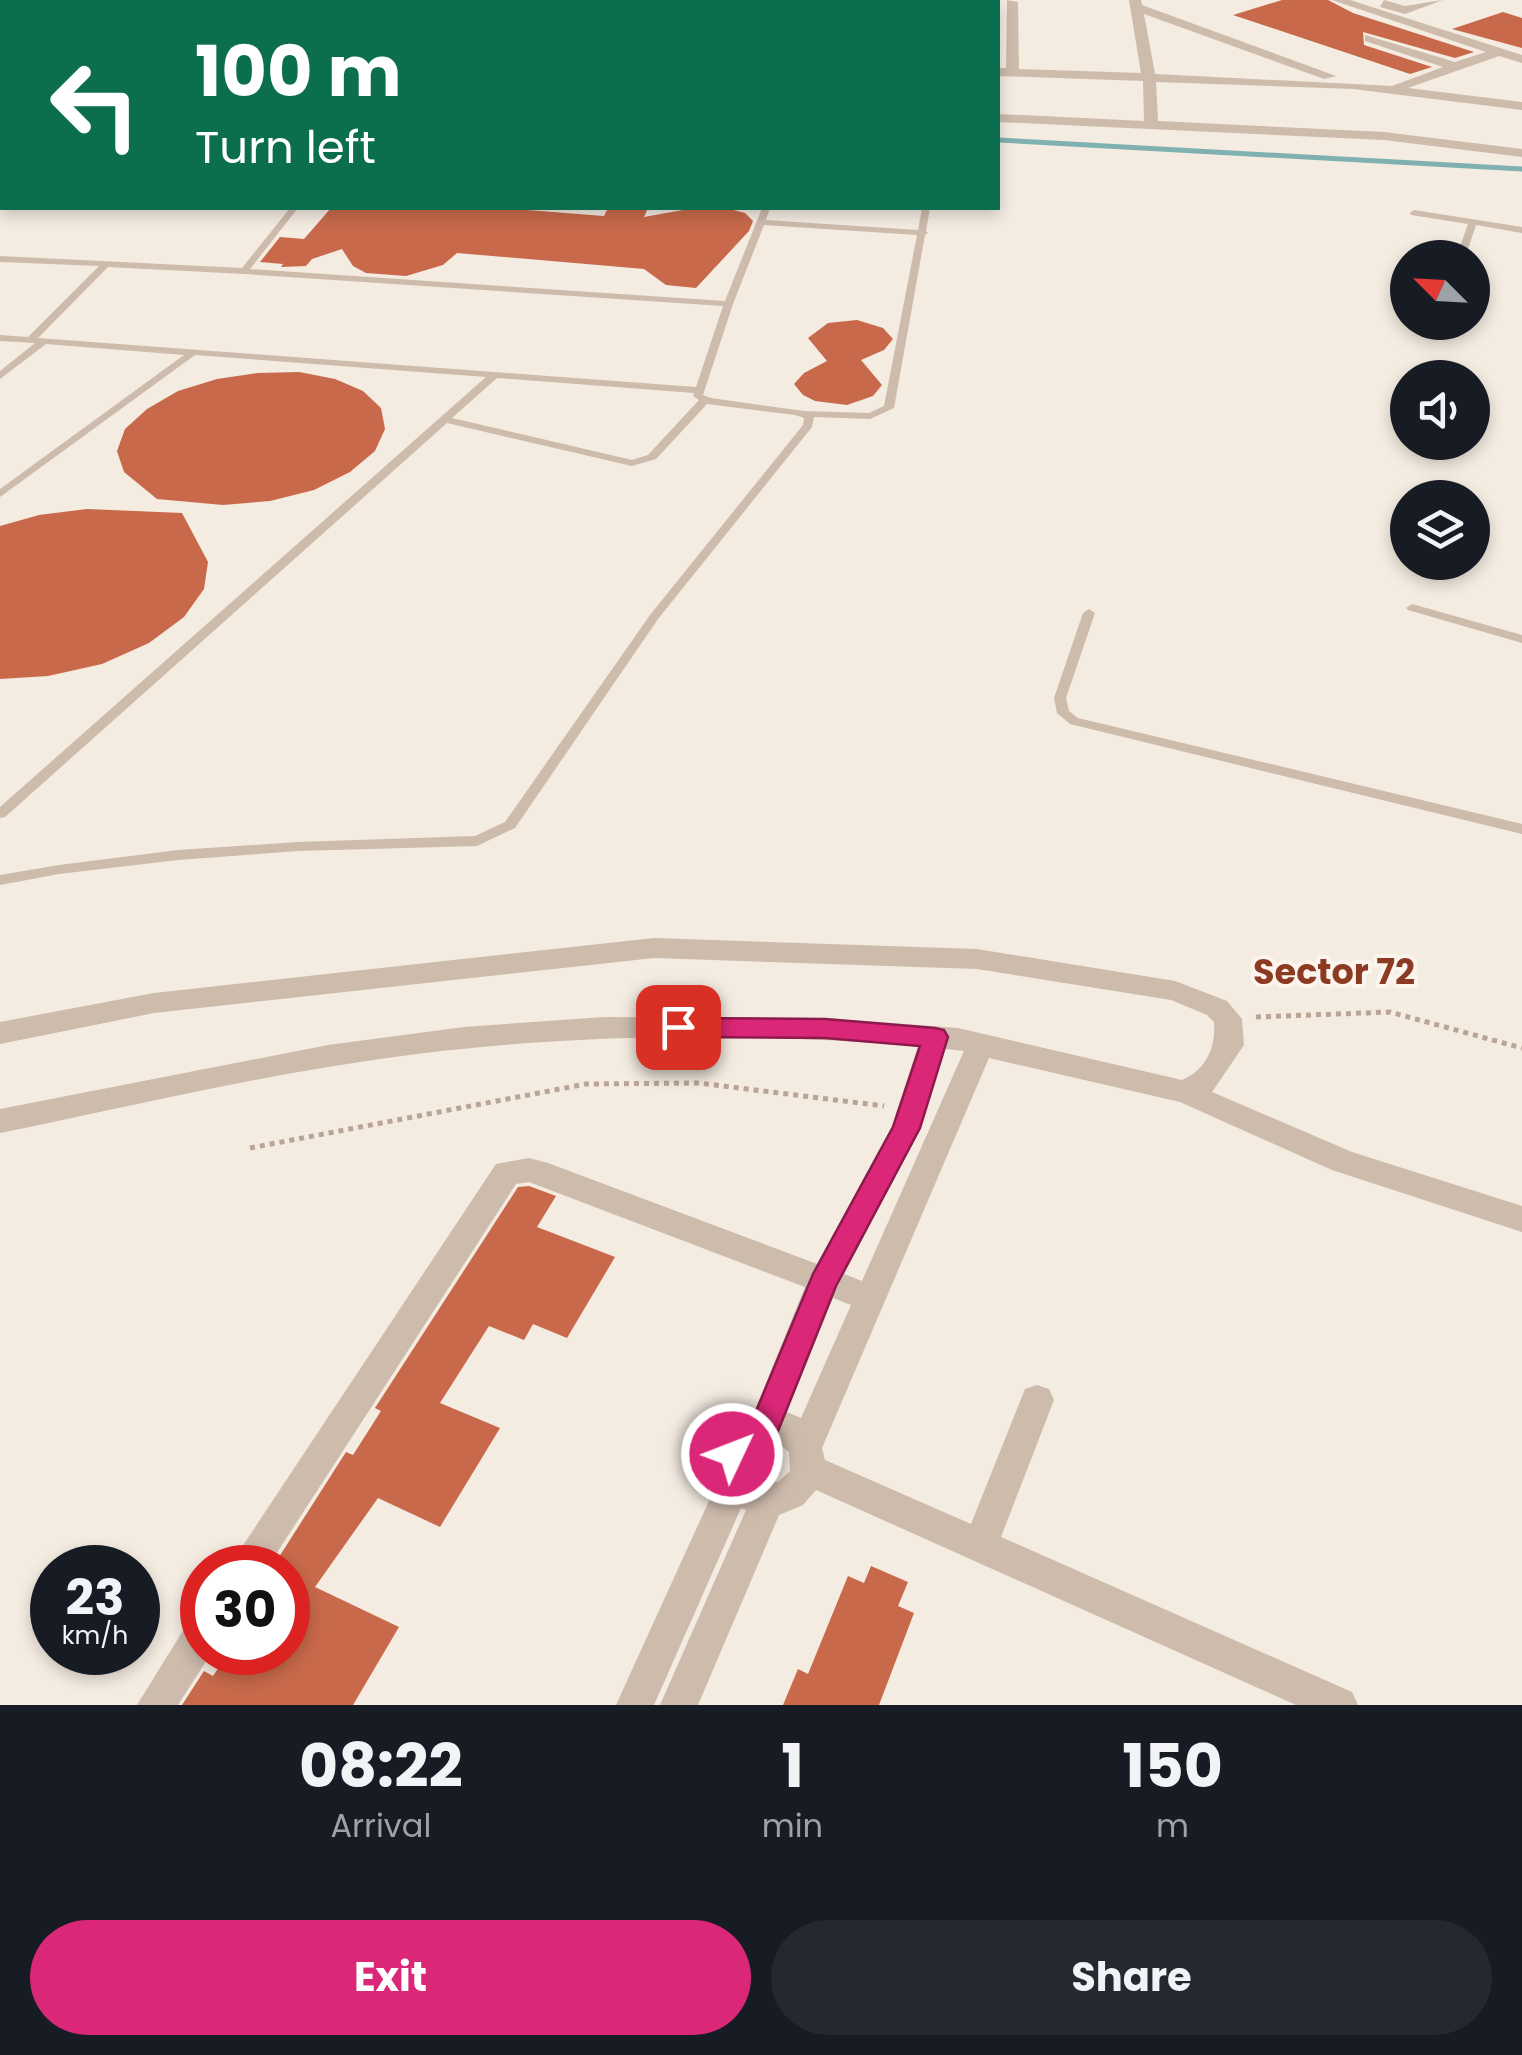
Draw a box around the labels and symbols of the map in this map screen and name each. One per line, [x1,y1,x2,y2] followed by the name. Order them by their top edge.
[1390,240,1490,340] north arrow
[1253,947,1415,996] district label: Sector 72
[636,985,721,1070] pin
[680,1402,784,1506] position arrow
[180,1545,310,1675] speed limit sign: 30

